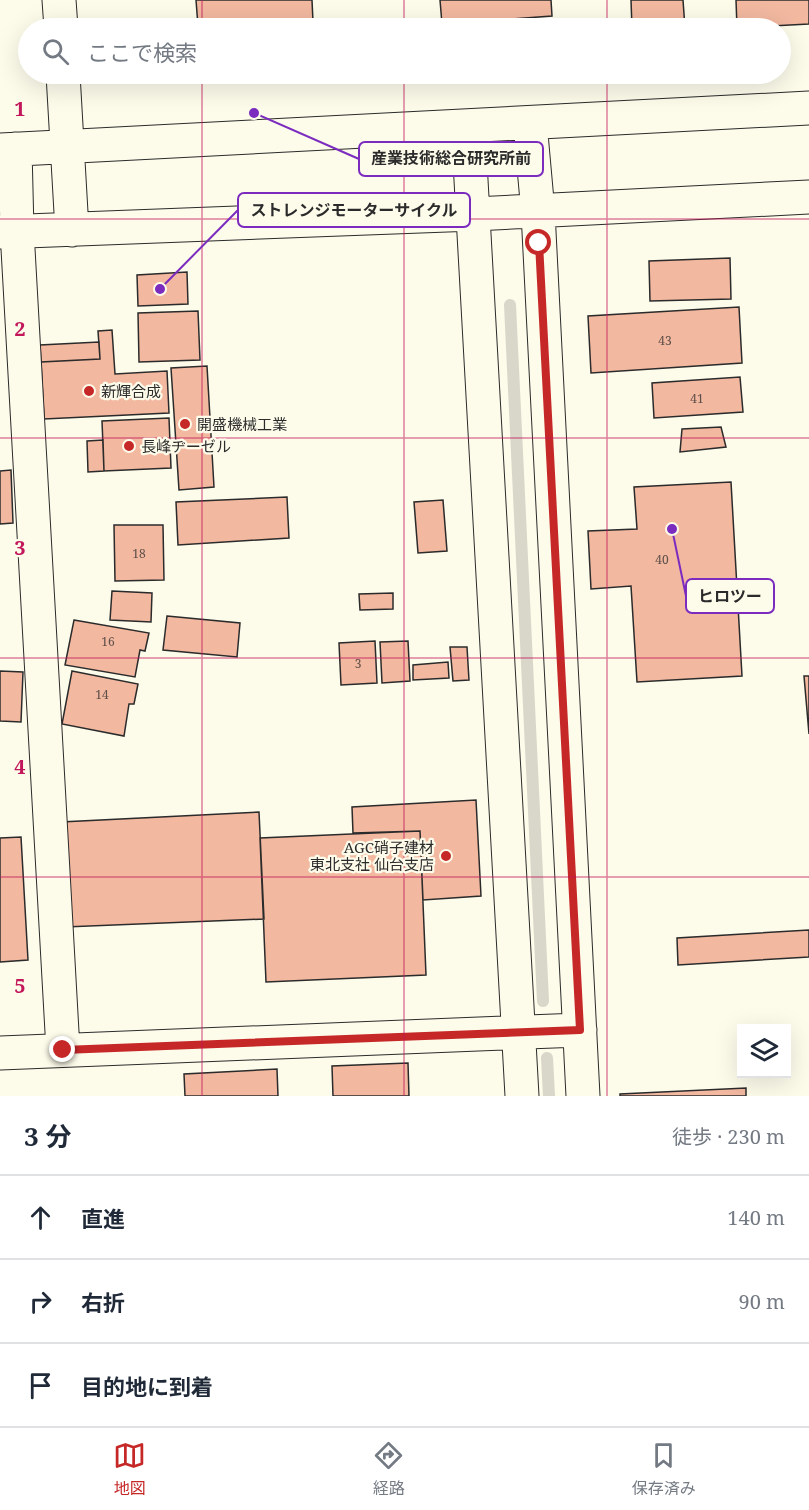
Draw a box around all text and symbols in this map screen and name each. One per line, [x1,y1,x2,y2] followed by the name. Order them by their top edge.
[18,18,791,84] search box
[39,35,72,68] icon: search
[87,37,197,67] text: ここで検索
[14,95,26,122] text: 1
[359,142,543,176] callout: 産業技術総合研究所前
[371,147,531,169] text: 産業技術総合研究所前
[238,193,470,227] callout: ストレンジモーターサイクル
[251,199,457,221] text: ストレンジモーターサイクル
[525,229,551,255] route start
[14,315,26,342] text: 2
[658,332,672,349] house number: 43
[101,381,161,401] place label: 新輝合成
[82,384,96,398] marker: 新輝合成
[690,390,704,407] house number: 41
[197,414,287,434] place label: 開盛機械工業
[178,417,192,431] marker: 開盛機械工業
[141,436,231,456] place label: 長峰ヂーゼル
[122,439,136,453] marker: 長峰ヂーゼル
[14,534,26,561] text: 3
[132,545,146,562] house number: 18
[655,551,669,568] house number: 40
[686,579,774,613] callout: ヒロツー
[698,585,762,607] text: ヒロツー
[101,633,115,650] house number: 16
[355,655,362,672] house number: 3
[95,686,109,703] house number: 14
[14,753,26,780] text: 4
[310,837,434,874] place label: AGC硝子建材 東北支社 仙台支店
[439,849,453,863] marker: AGC硝子建材 東北支社 仙台支店
[14,972,26,999] text: 5
[737,1024,791,1078] map controls
[737,1024,791,1078] button: layers
[49,1036,75,1062] route end
[24,1118,71,1154] text: 3 分
[672,1123,785,1150] text: 徒歩 · 230 m
[24,1201,57,1234] icon: ahead
[81,1203,125,1233] text: 直進
[727,1204,785,1231] text: 140 m
[24,1285,57,1318] icon: right
[81,1287,125,1317] text: 右折
[739,1288,785,1315] text: 90 m
[24,1369,57,1402] icon: arrive
[81,1371,213,1401] text: 目的地に到着
[113,1439,146,1499] tab: 地図
[372,1439,405,1499] tab: 経路
[632,1439,696,1499] tab: 保存済み

